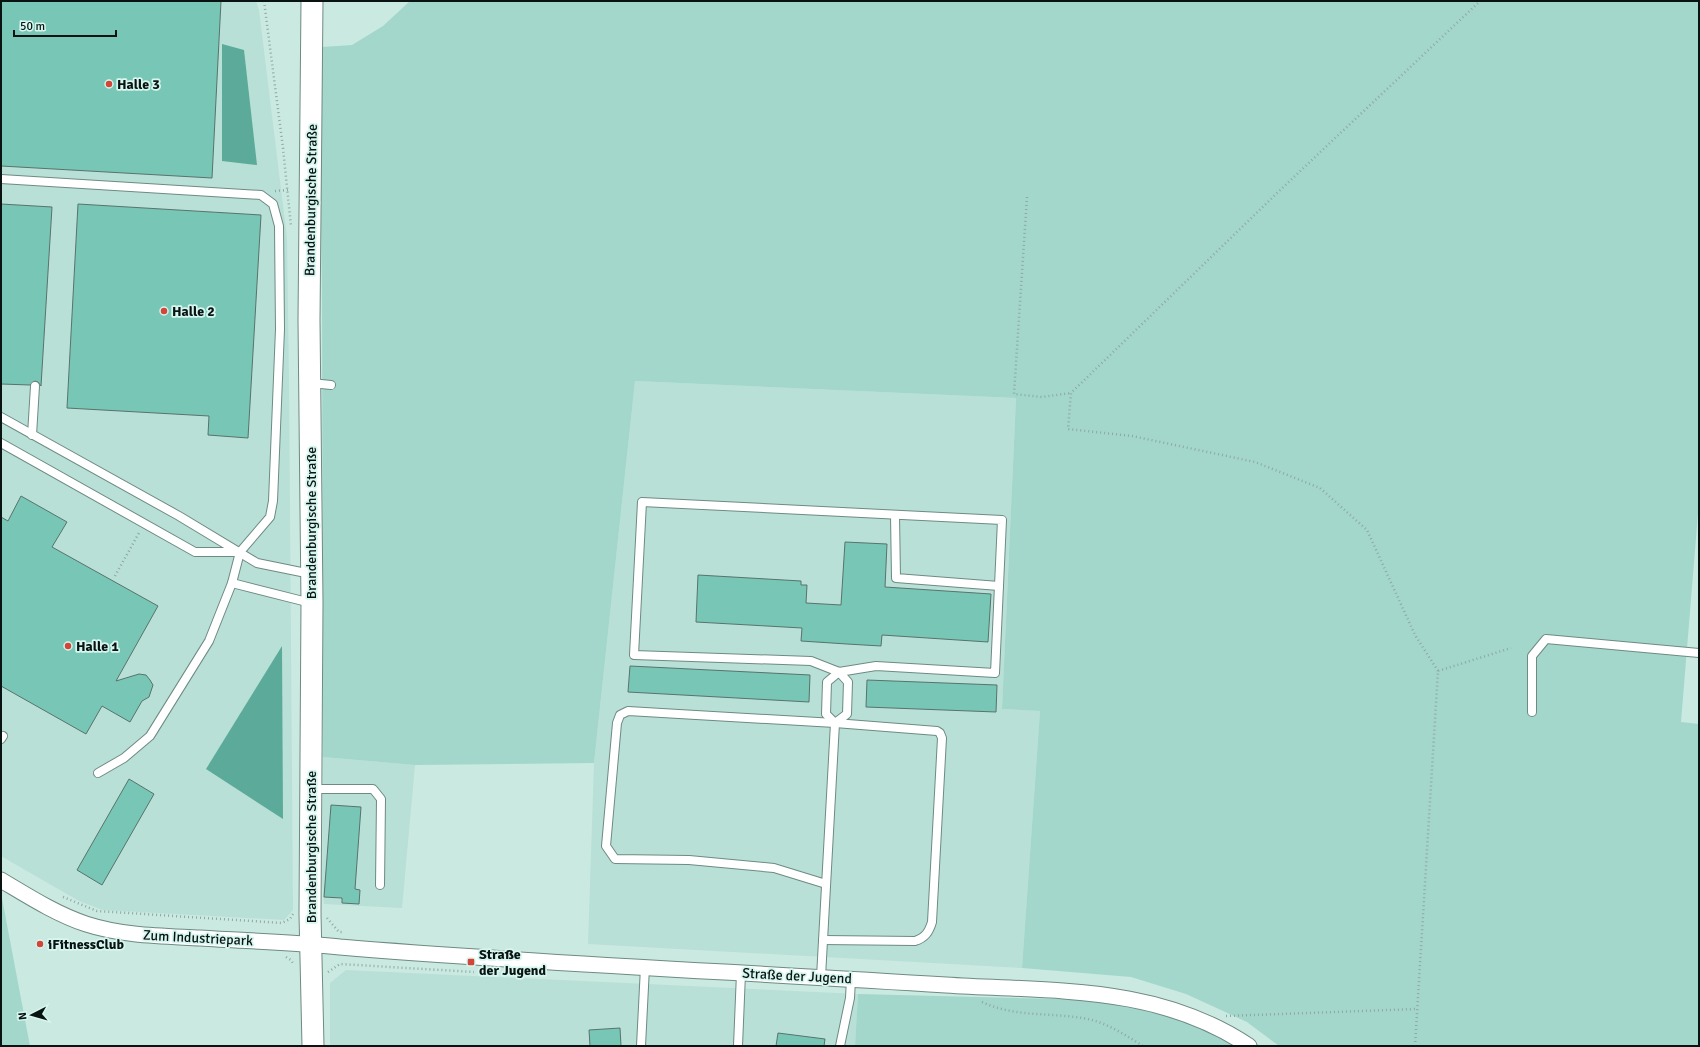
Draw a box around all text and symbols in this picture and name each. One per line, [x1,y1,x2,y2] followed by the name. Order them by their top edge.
[14,12,116,38] scale bar
[20,19,45,34] text: 50 m
[117,76,160,93] place label: Halle 3
[104,79,114,89] marker: Halle 3
[301,124,321,276] street label: Brandenburgische Straße
[172,303,215,320] place label: Halle 2
[159,306,169,316] marker: Halle 2
[303,447,320,599] street label: Brandenburgische Straße
[76,638,119,655] place label: Halle 1
[63,641,73,651] marker: Halle 1
[303,771,320,923] street label: Brandenburgische Straße
[143,927,253,949] street label: Zum Industriepark
[48,936,124,953] place label: iFitnessClub
[35,939,45,949] marker: iFitnessClub
[479,946,547,979] place label: Straße der Jugend
[466,957,476,967] marker: Straße der Jugend
[742,965,852,987] street label: Straße der Jugend
[12,995,52,1035] north arrow
[16,1012,29,1020] text: N

